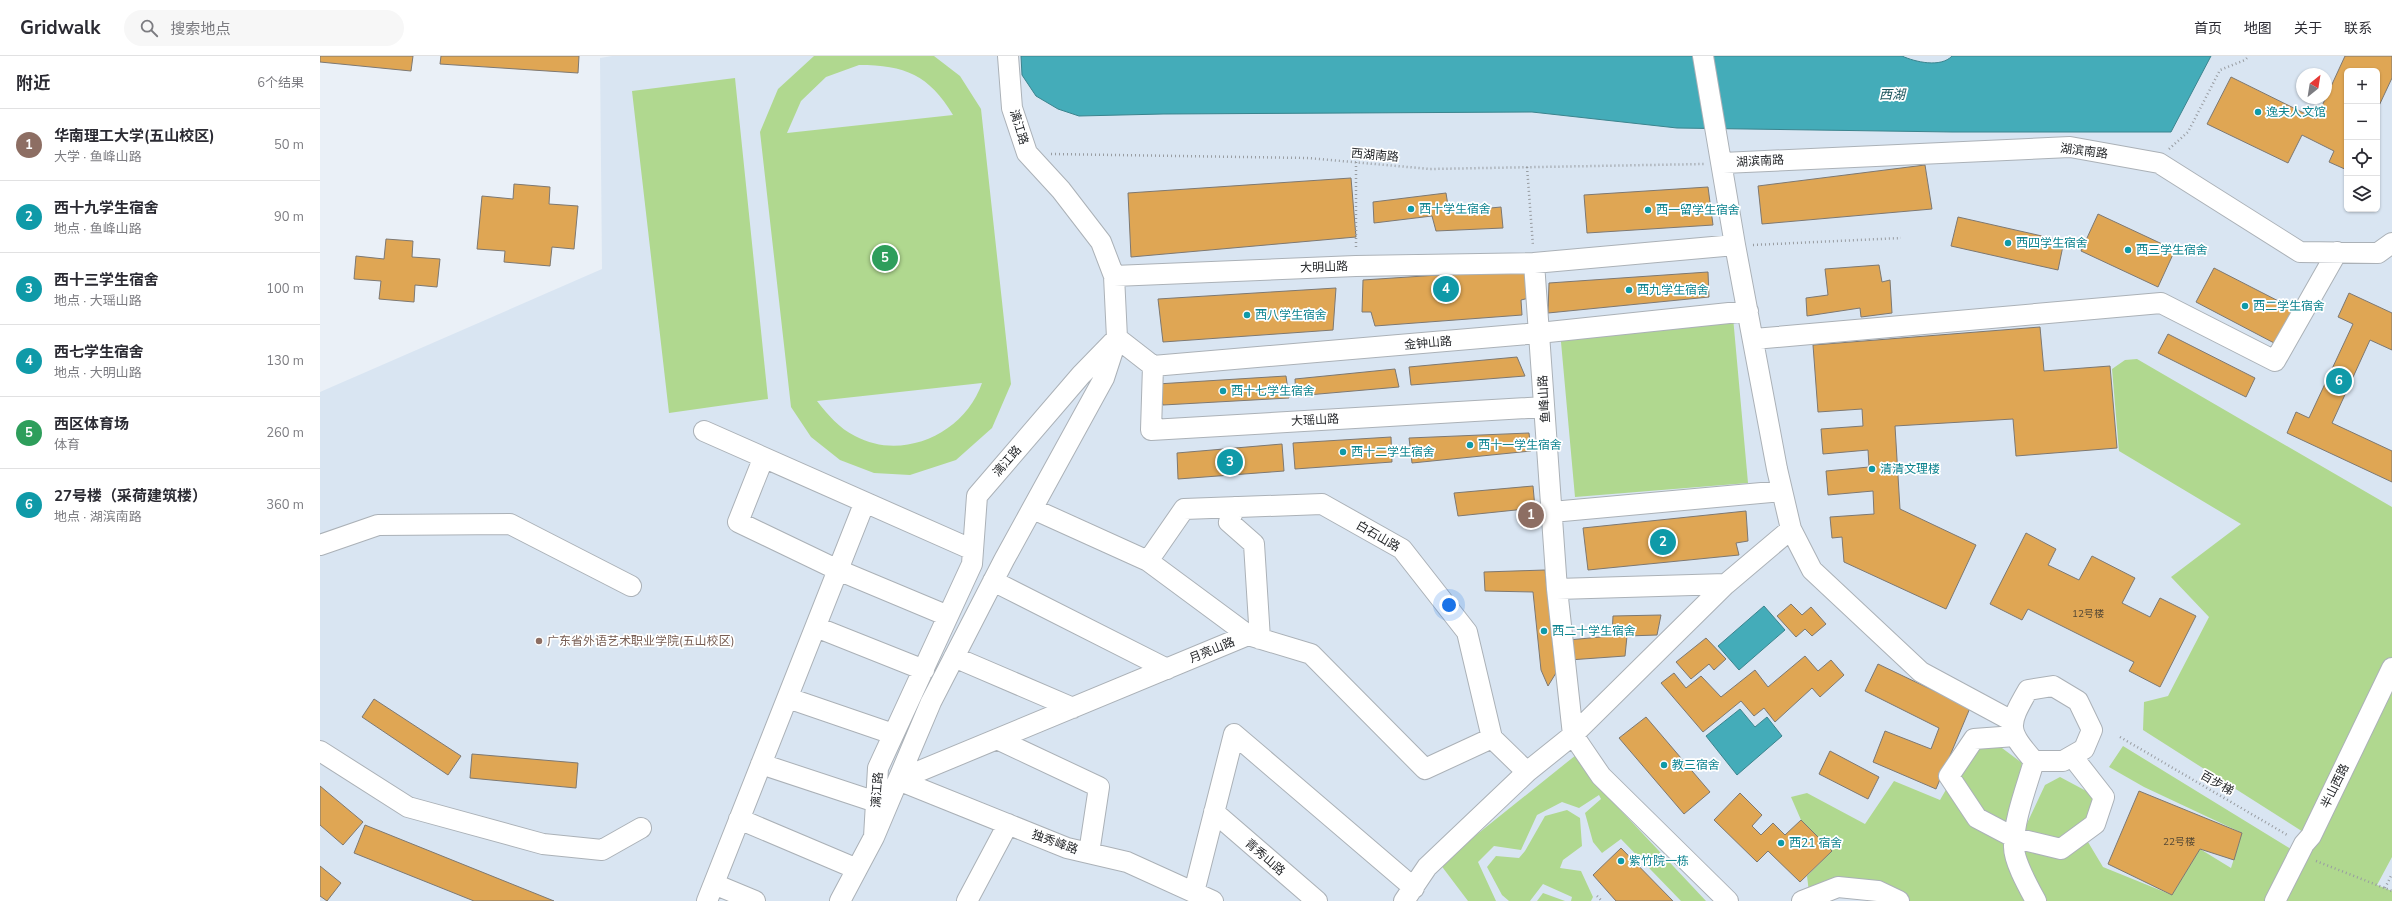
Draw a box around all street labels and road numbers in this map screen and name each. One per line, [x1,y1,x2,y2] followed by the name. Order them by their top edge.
[1006,107,1032,147] street label: 漓江路
[2059,140,2109,162] street label: 湖滨南路
[1350,145,1400,165] street label: 西湖南路
[1736,152,1784,170] street label: 湖滨南路
[1300,258,1348,276] street label: 大明山路
[1403,333,1453,353] street label: 金钟山路
[1534,374,1554,424] street label: 鱼峰山路
[1291,411,1339,429] street label: 大瑶山路
[989,442,1025,480] street label: 漓江路
[1353,517,1403,555] street label: 白石山路
[1187,634,1237,666] street label: 月亮山路
[2317,761,2353,811] street label: 半山西路
[2197,767,2237,799] street label: 百步梯
[868,771,886,809] street label: 漓江路
[1030,826,1080,858] street label: 独秀峰路
[1242,835,1288,879] street label: 青秀山路

